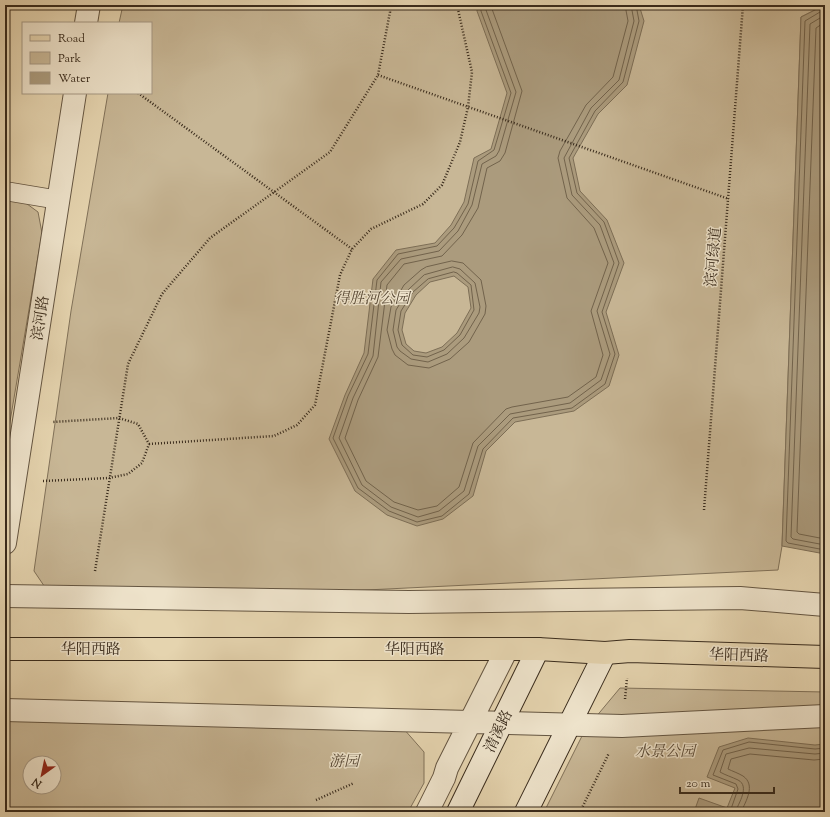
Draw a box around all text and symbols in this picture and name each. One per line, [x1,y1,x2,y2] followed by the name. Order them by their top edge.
[22,22,152,94] legend
[58,30,85,48] text: Road
[58,50,81,68] text: Park
[58,70,91,88] text: Water
[701,226,728,288] street label: 滨河绿道
[334,289,411,310] park label: 得胜河公园
[28,294,55,342] street label: 滨河路
[61,640,121,661] street label: 华阳西路
[385,640,445,661] street label: 华阳西路
[709,645,769,668] street label: 华阳西路
[480,707,519,756] street label: 清溪路
[635,742,697,763] park label: 水景公园
[329,752,361,773] park label: 游园
[22,755,62,795] north arrow
[680,769,774,795] scale bar
[29,773,46,792] text: N
[686,775,711,793] text: 20 m

